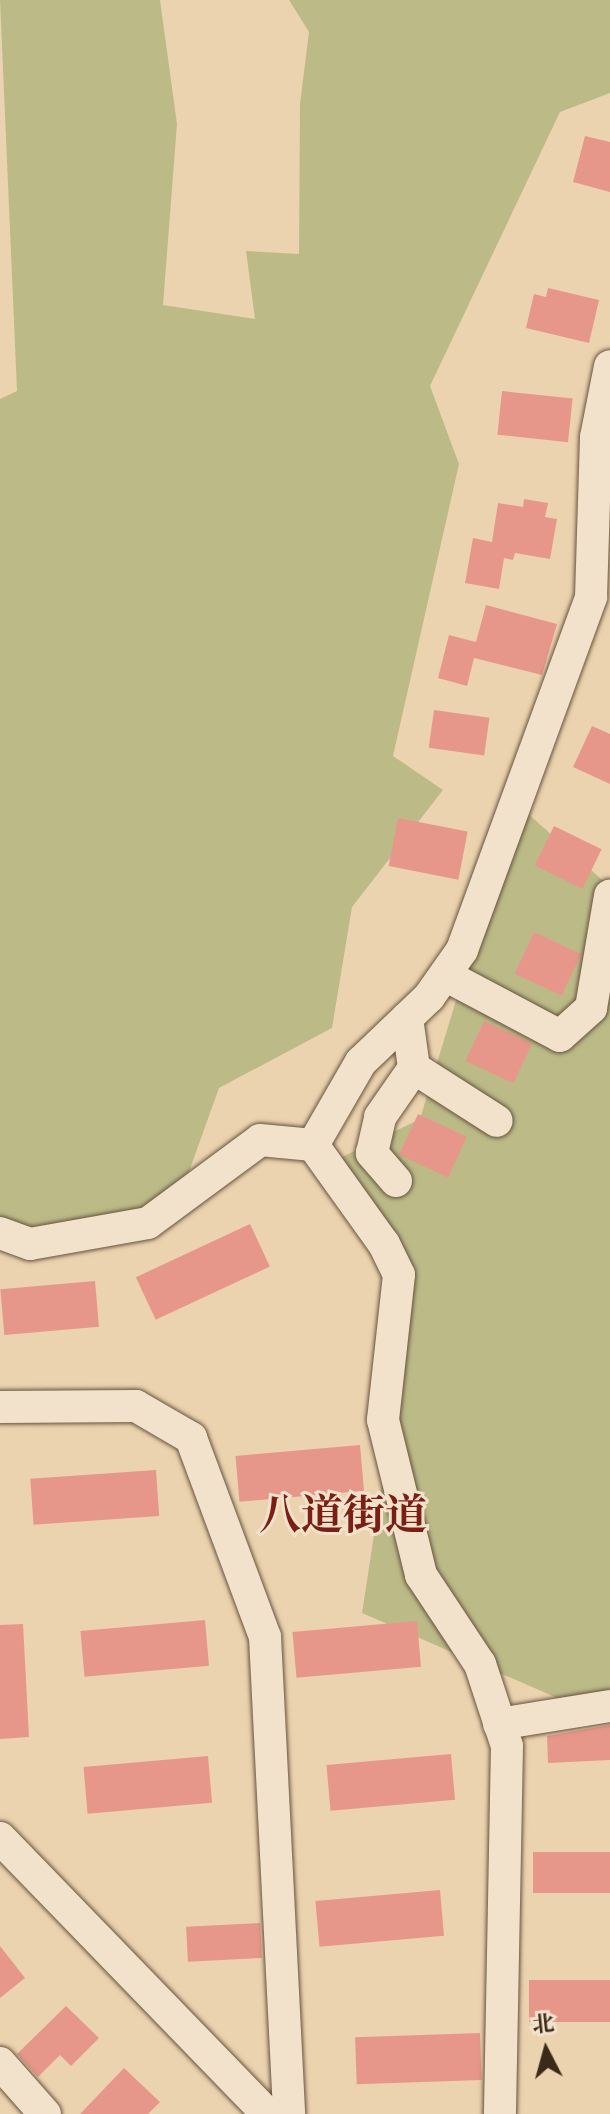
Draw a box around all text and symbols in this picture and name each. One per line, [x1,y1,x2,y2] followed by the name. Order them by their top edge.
[259,1494,427,1544] district label: 八道街道
[531,2009,556,2043] text: 北
[506,2010,586,2090] north arrow

